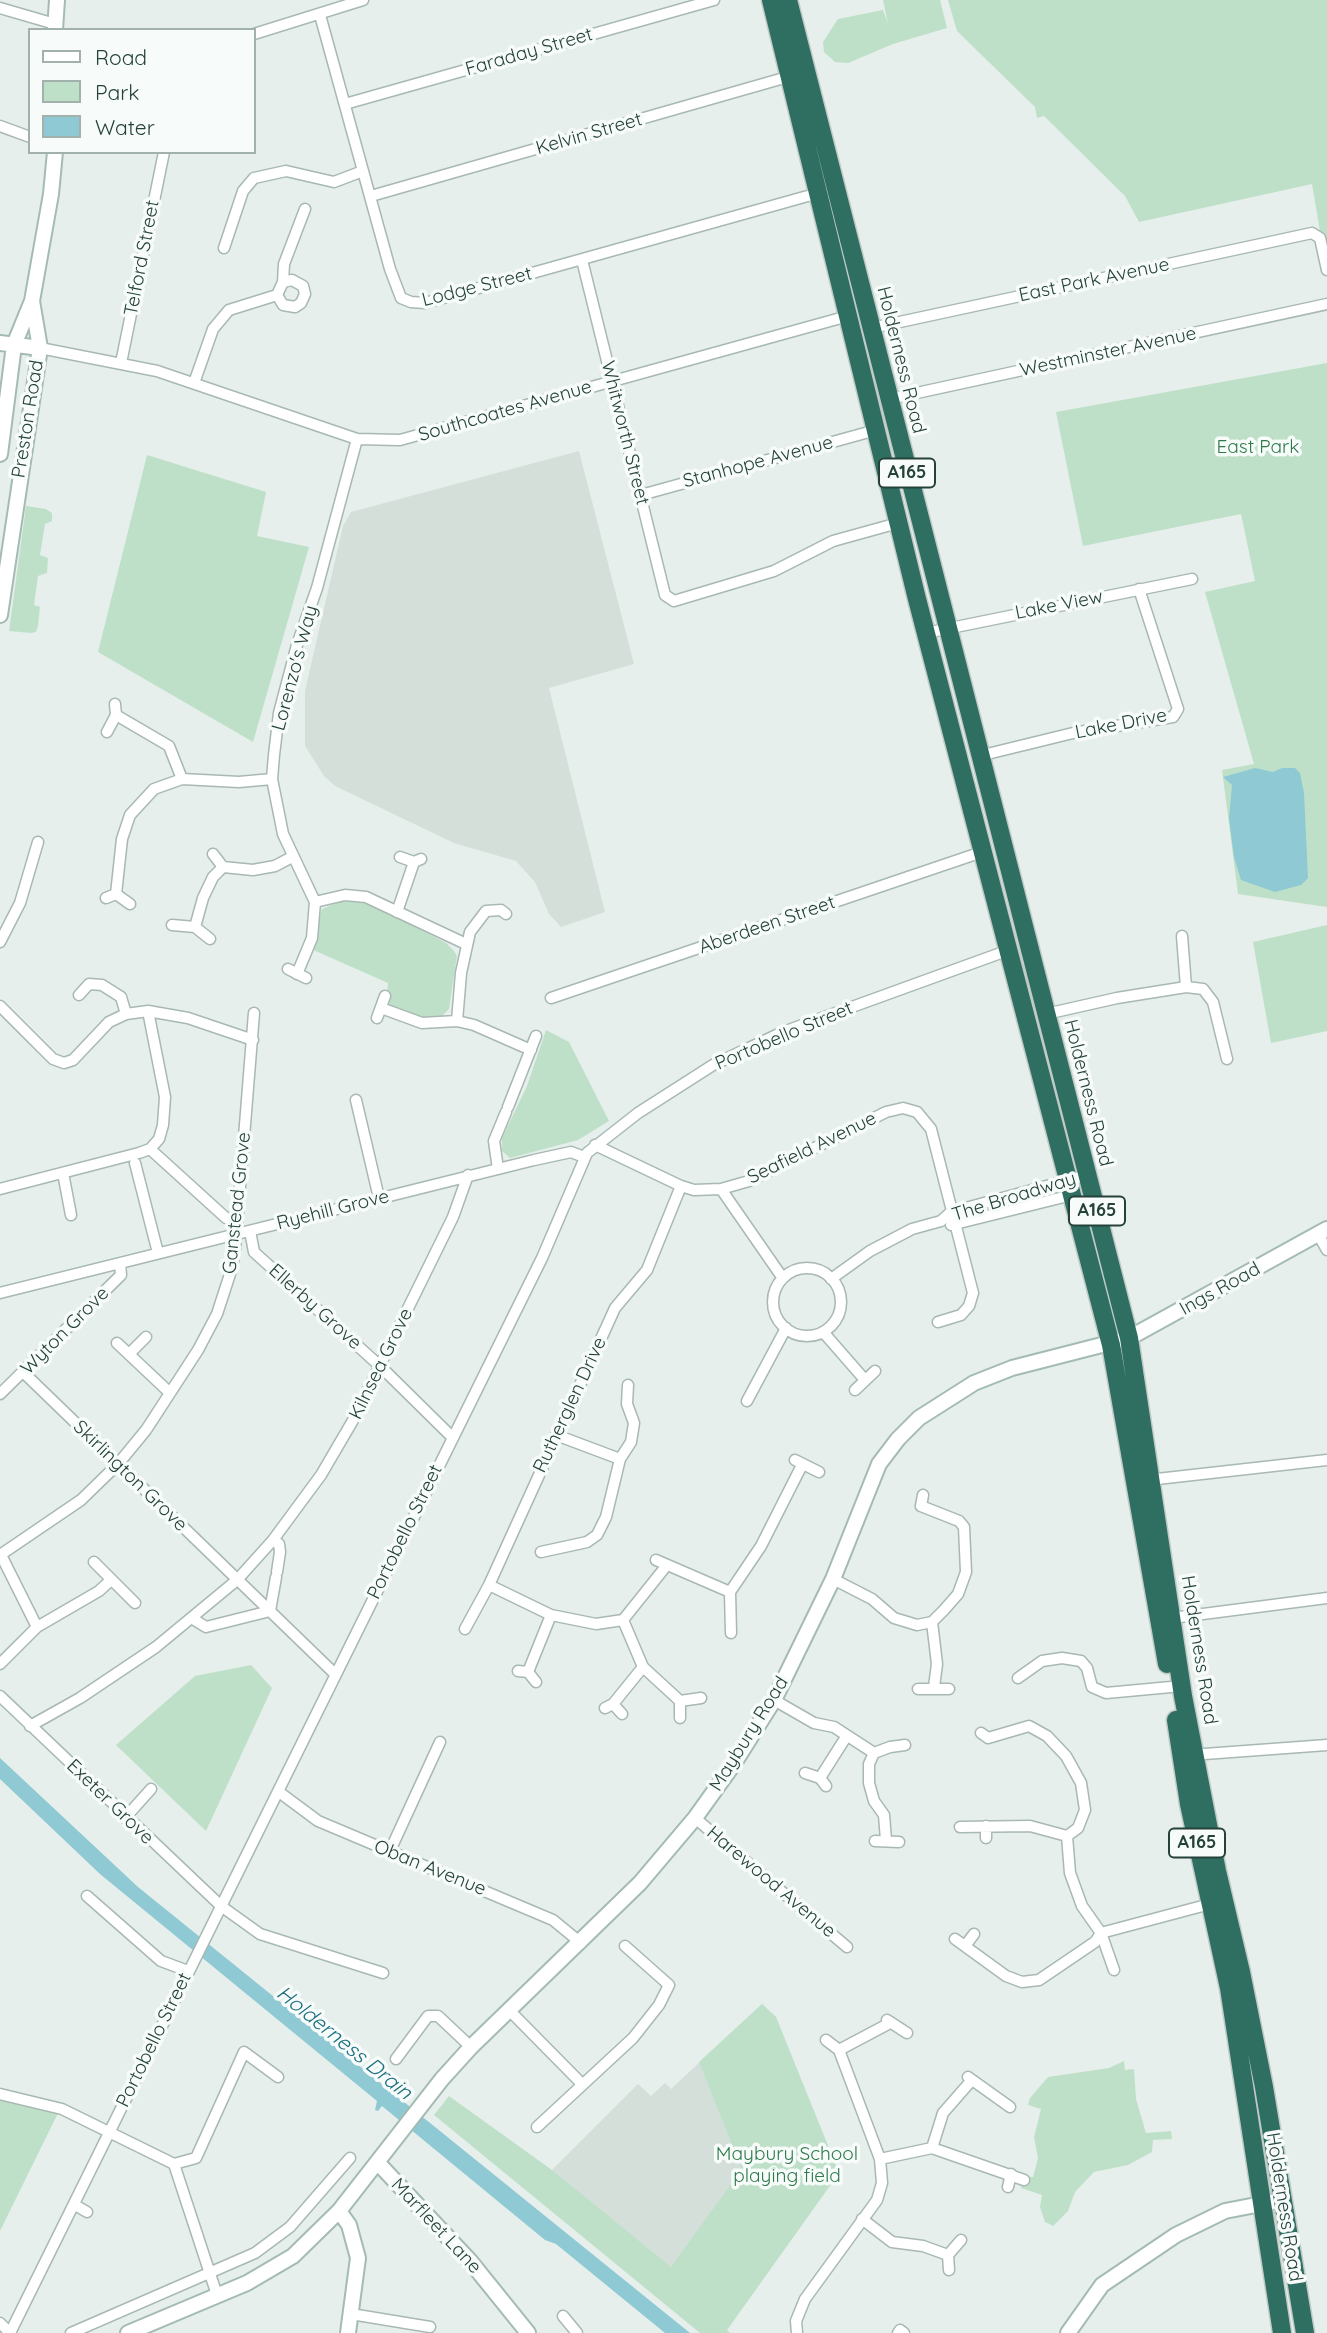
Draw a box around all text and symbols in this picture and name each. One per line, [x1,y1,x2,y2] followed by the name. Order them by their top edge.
[463,23,595,81] street label: Faraday Street
[28,28,256,154] legend
[95,44,147,70] text: Road
[95,79,139,105] text: Park
[533,108,645,160] street label: Kelvin Street
[95,114,155,140] text: Water
[120,198,164,318] street label: Telford Street
[1017,253,1171,307] street label: East Park Avenue
[420,262,534,312] street label: Lodge Street
[872,284,930,436] street label: Holderness Road
[1018,322,1198,382] street label: Westminster Avenue
[7,358,49,480] street label: Preston Road
[596,359,654,507] street label: Whitworth Street
[416,375,594,447] street label: Southcoates Avenue
[681,431,835,493] street label: Stanhope Avenue
[1216,436,1300,458] park label: East Park
[879,458,935,488] road number: A165
[1013,585,1105,625] street label: Lake View
[267,603,323,733] street label: Lorenzo's Way
[1073,704,1169,744] street label: Lake Drive
[696,891,838,959] street label: Aberdeen Street
[712,997,856,1075] street label: Portobello Street
[1059,1017,1117,1169] street label: Holderness Road
[744,1107,880,1189] street label: Seafield Avenue
[218,1131,256,1275] street label: Ganstead Grove
[949,1167,1079,1227] street label: The Broadway
[274,1185,392,1235] street label: Ryehill Grove
[1069,1196,1125,1226] road number: A165
[1176,1258,1264,1320] street label: Ings Road
[264,1259,366,1355] street label: Ellerby Grove
[16,1282,114,1380] street label: Wyton Grove
[344,1305,418,1423] street label: Kilnsea Grove
[529,1334,611,1476] street label: Rutherglen Drive
[68,1416,192,1536] street label: Skirlington Grove
[363,1461,447,1603] street label: Portobello Street
[1176,1574,1222,1726] street label: Holderness Road
[705,1673,793,1795] street label: Maybury Road
[62,1755,158,1849] street label: Exeter Grove
[702,1821,840,1943] street label: Harewood Avenue
[1169,1828,1225,1857] road number: A165
[371,1835,489,1901] street label: Oban Avenue
[112,1969,196,2111] street label: Portobello Street
[271,1981,417,2105] water label: Holderness Drain
[1261,2131,1307,2283] street label: Holderness Road
[716,2143,858,2187] park label: Maybury School playing field
[386,2174,486,2278] street label: Marfleet Lane

